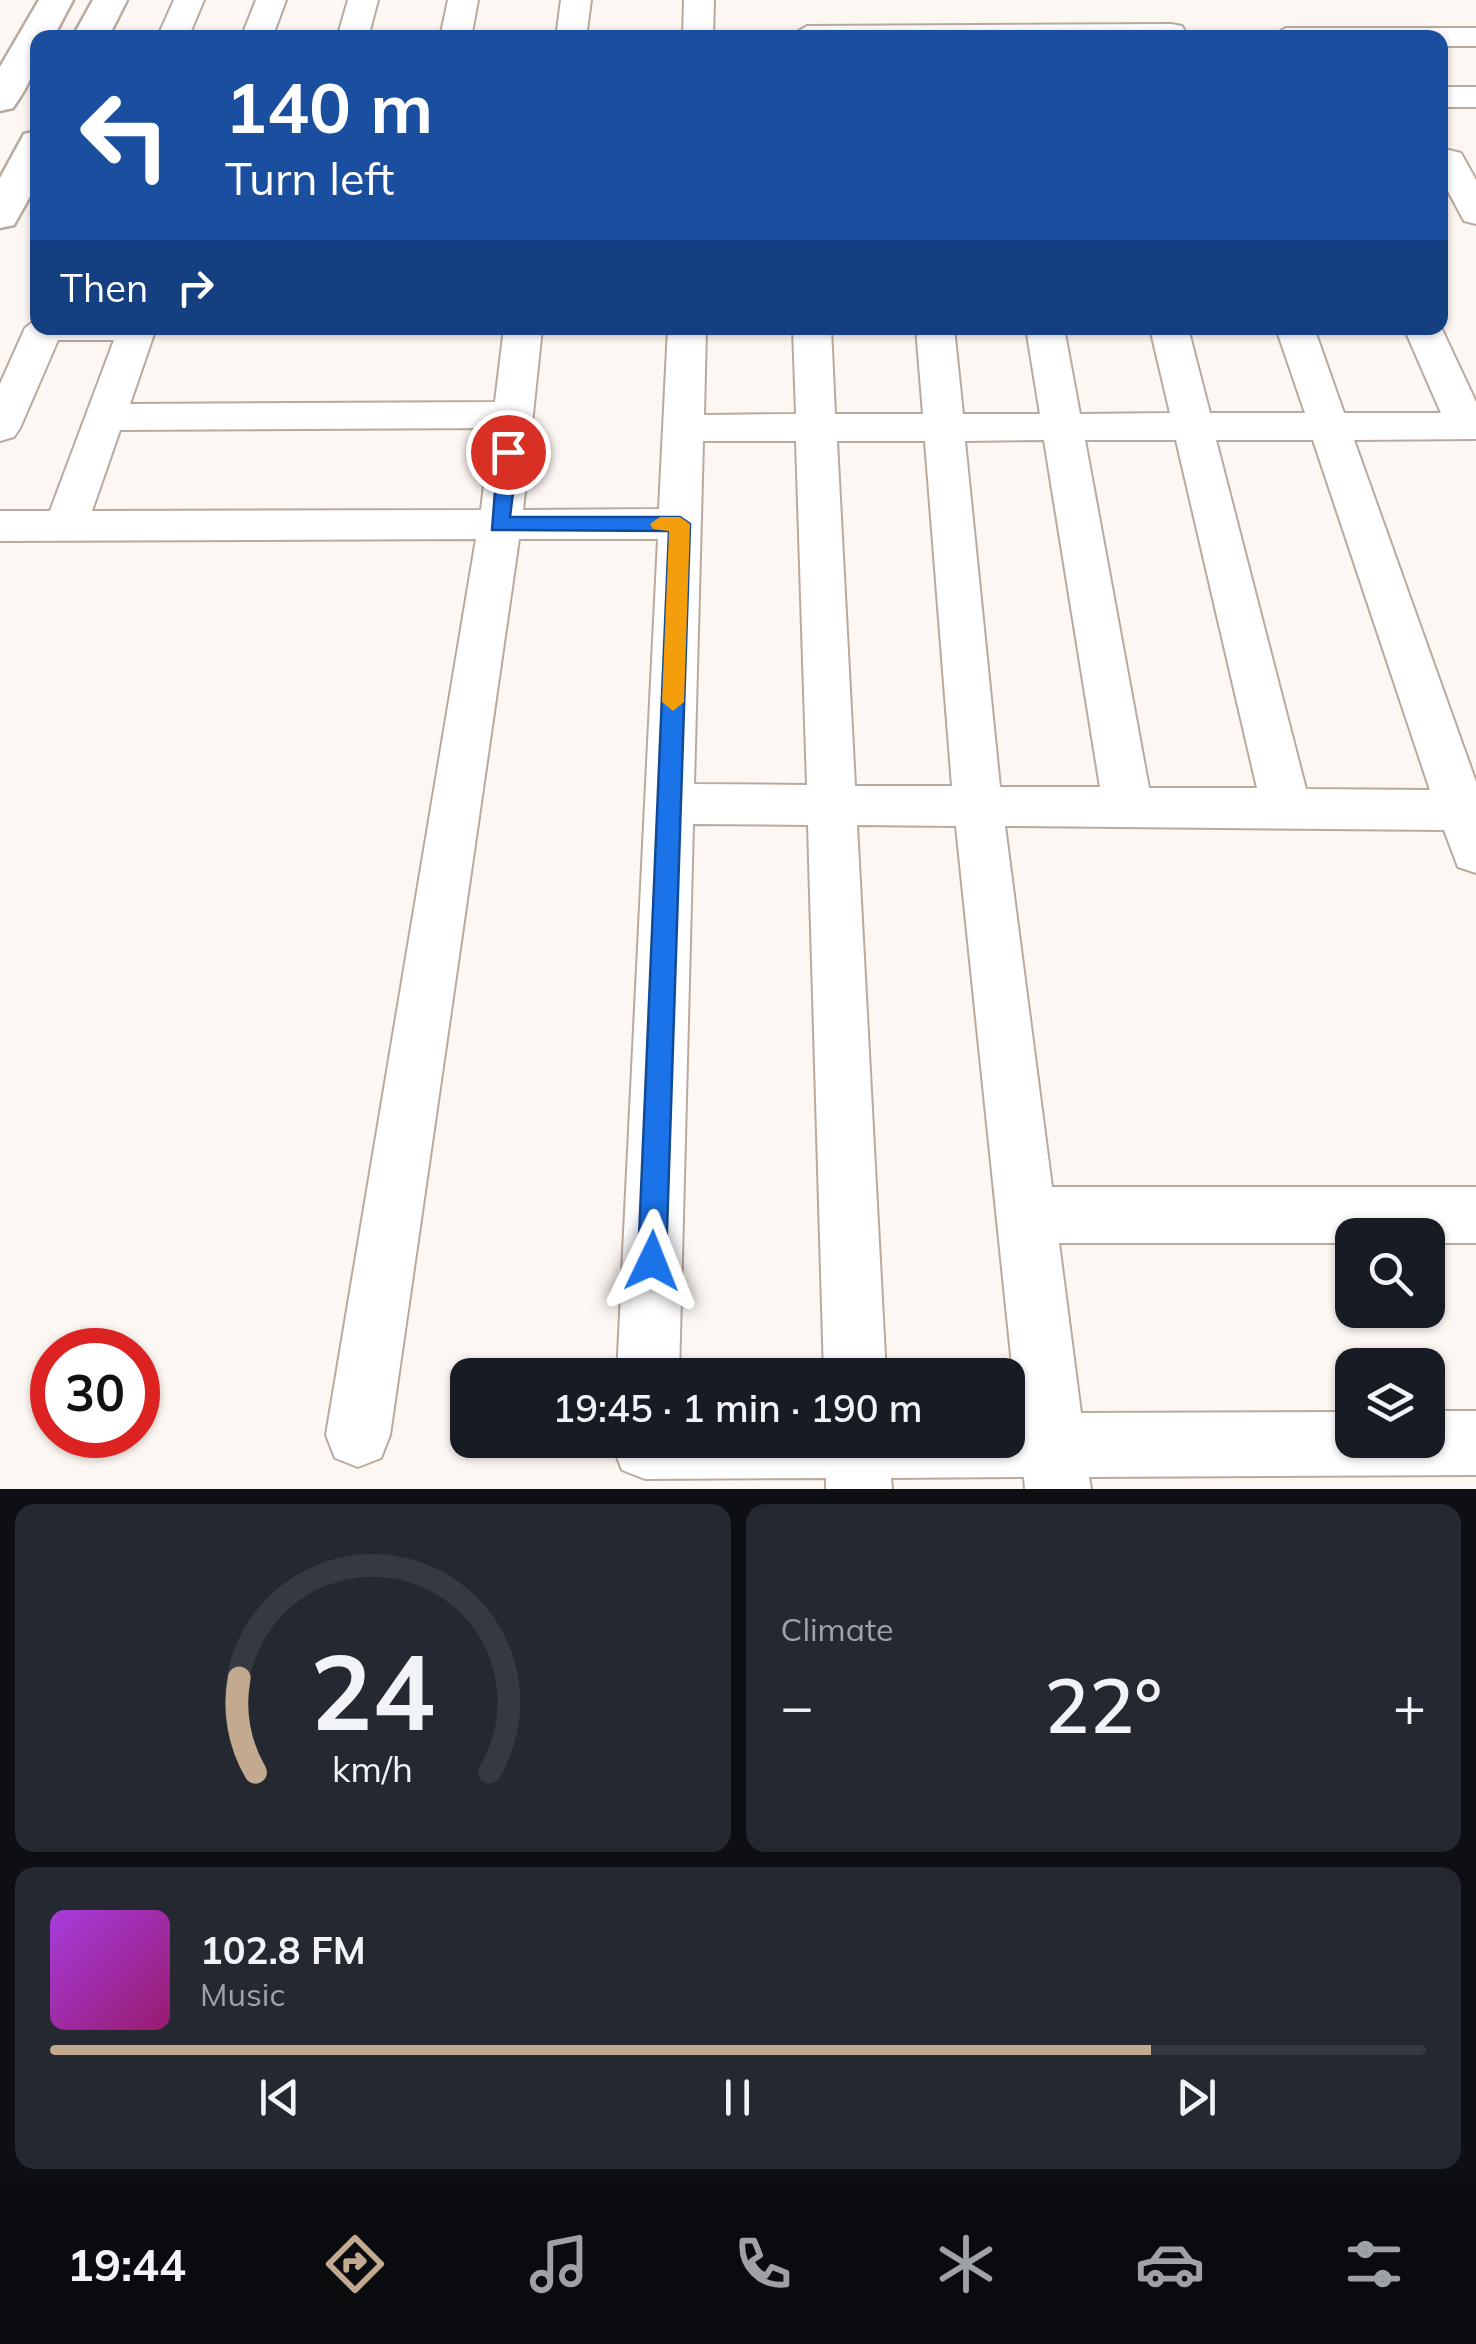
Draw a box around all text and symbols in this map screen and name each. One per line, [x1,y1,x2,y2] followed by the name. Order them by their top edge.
[225,63,433,151] text: 140 m
[60,70,190,200] icon: left
[225,150,394,206] text: Turn left
[168,260,223,315] icon: right
[60,264,148,312] text: Then
[466,410,551,495] pin
[481,425,536,480] icon: arrive
[600,1209,704,1313] position arrow
[1335,1218,1445,1458] map controls
[1335,1218,1445,1328] button: search
[30,1328,160,1458] speed limit sign: 30
[1335,1348,1445,1458] button: layers
[552,1384,923,1432] text: 19:45 · 1 min · 190 m
[781,1609,893,1649] text: Climate
[310,1625,435,1756] text: 24
[1044,1658,1162,1752] text: 22°
[781,1671,814,1740] text: −
[1393,1671,1426,1740] text: +
[332,1746,413,1791] text: km/h
[200,1926,366,1974] text: 102.8 FM
[200,1974,285,2014] text: Music
[252,2070,307,2125] icon: previous
[710,2070,765,2125] icon: pause
[1169,2070,1224,2125] icon: next
[320,2229,390,2299] icon: directions
[524,2229,594,2299] icon: music
[728,2229,798,2299] icon: phone
[931,2229,1001,2299] icon: climate
[1135,2229,1205,2299] icon: car
[1339,2229,1409,2299] icon: filters
[67,2236,186,2292] text: 19:44

